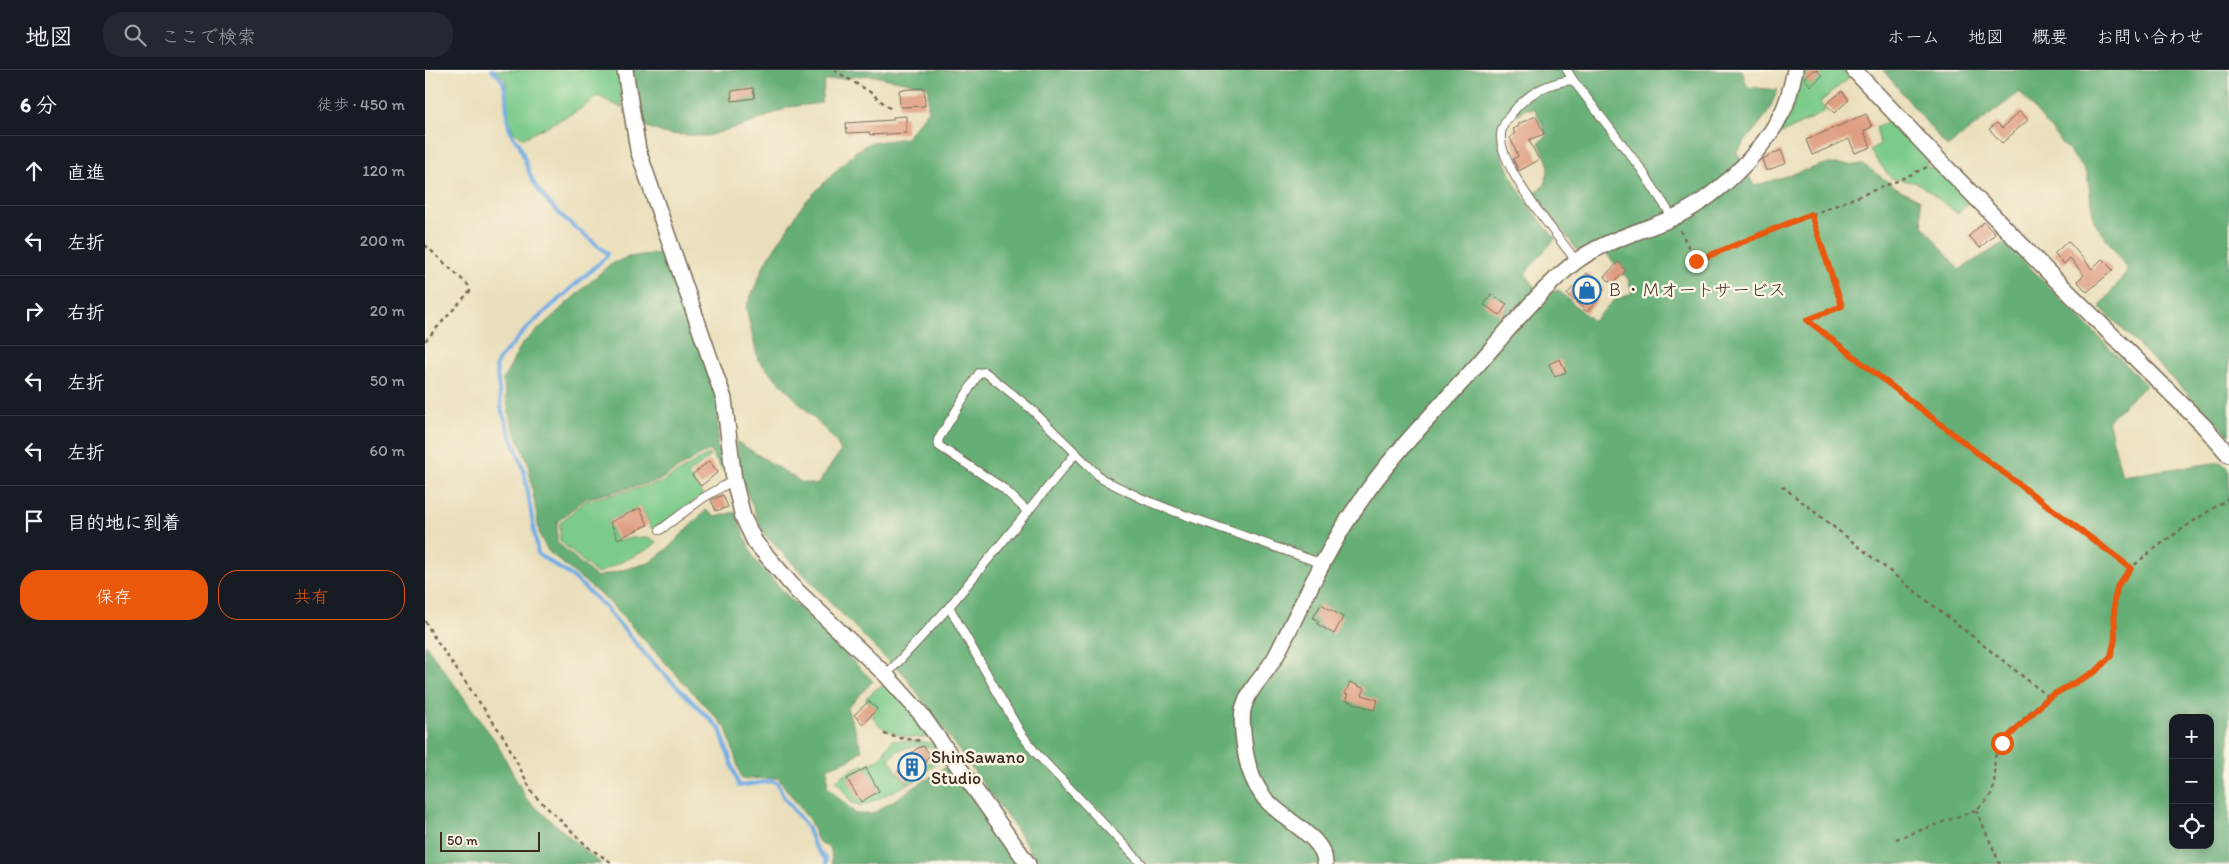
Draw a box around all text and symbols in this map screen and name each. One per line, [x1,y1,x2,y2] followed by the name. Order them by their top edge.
[103,12,453,57] search box
[121,21,149,49] icon: search
[25,22,73,51] text: 地図
[161,25,256,48] text: ここで検索
[1887,26,1940,48] text: ホーム
[1968,26,2004,48] text: 地図
[2032,26,2068,48] text: 概要
[2096,26,2204,48] text: お問い合わせ
[20,92,57,117] text: 6 分
[317,95,405,114] text: 徒歩 · 450 m
[20,157,48,185] icon: ahead
[67,161,105,184] text: 直進
[362,161,405,180] text: 120 m
[20,227,48,255] icon: left
[67,231,105,254] text: 左折
[360,231,405,250] text: 200 m
[1685,250,1708,273] route end
[1572,275,1602,305] shop icon: Ｂ・Ｍオートサービス
[1606,279,1786,301] place label: Ｂ・Ｍオートサービス
[20,297,48,325] icon: right
[67,301,105,324] text: 右折
[370,301,405,320] text: 20 m
[20,367,48,395] icon: left
[67,371,105,394] text: 左折
[370,371,405,390] text: 50 m
[20,437,48,465] icon: left
[67,441,105,464] text: 左折
[370,441,405,460] text: 60 m
[20,507,48,535] icon: arrive
[67,511,181,534] text: 目的地に到着
[20,570,208,620] button: 保存
[218,570,405,620] button: 共有
[2169,714,2214,849] map controls
[2169,714,2214,759] button: +
[1991,732,2014,755] route start
[931,746,1025,789] place label: ShinSawano Studio
[897,752,927,782] building icon: ShinSawano Studio
[2169,759,2214,804] button: −
[2169,804,2214,849] button: locate
[440,829,540,852] scale bar
[447,832,478,849] text: 50 m

